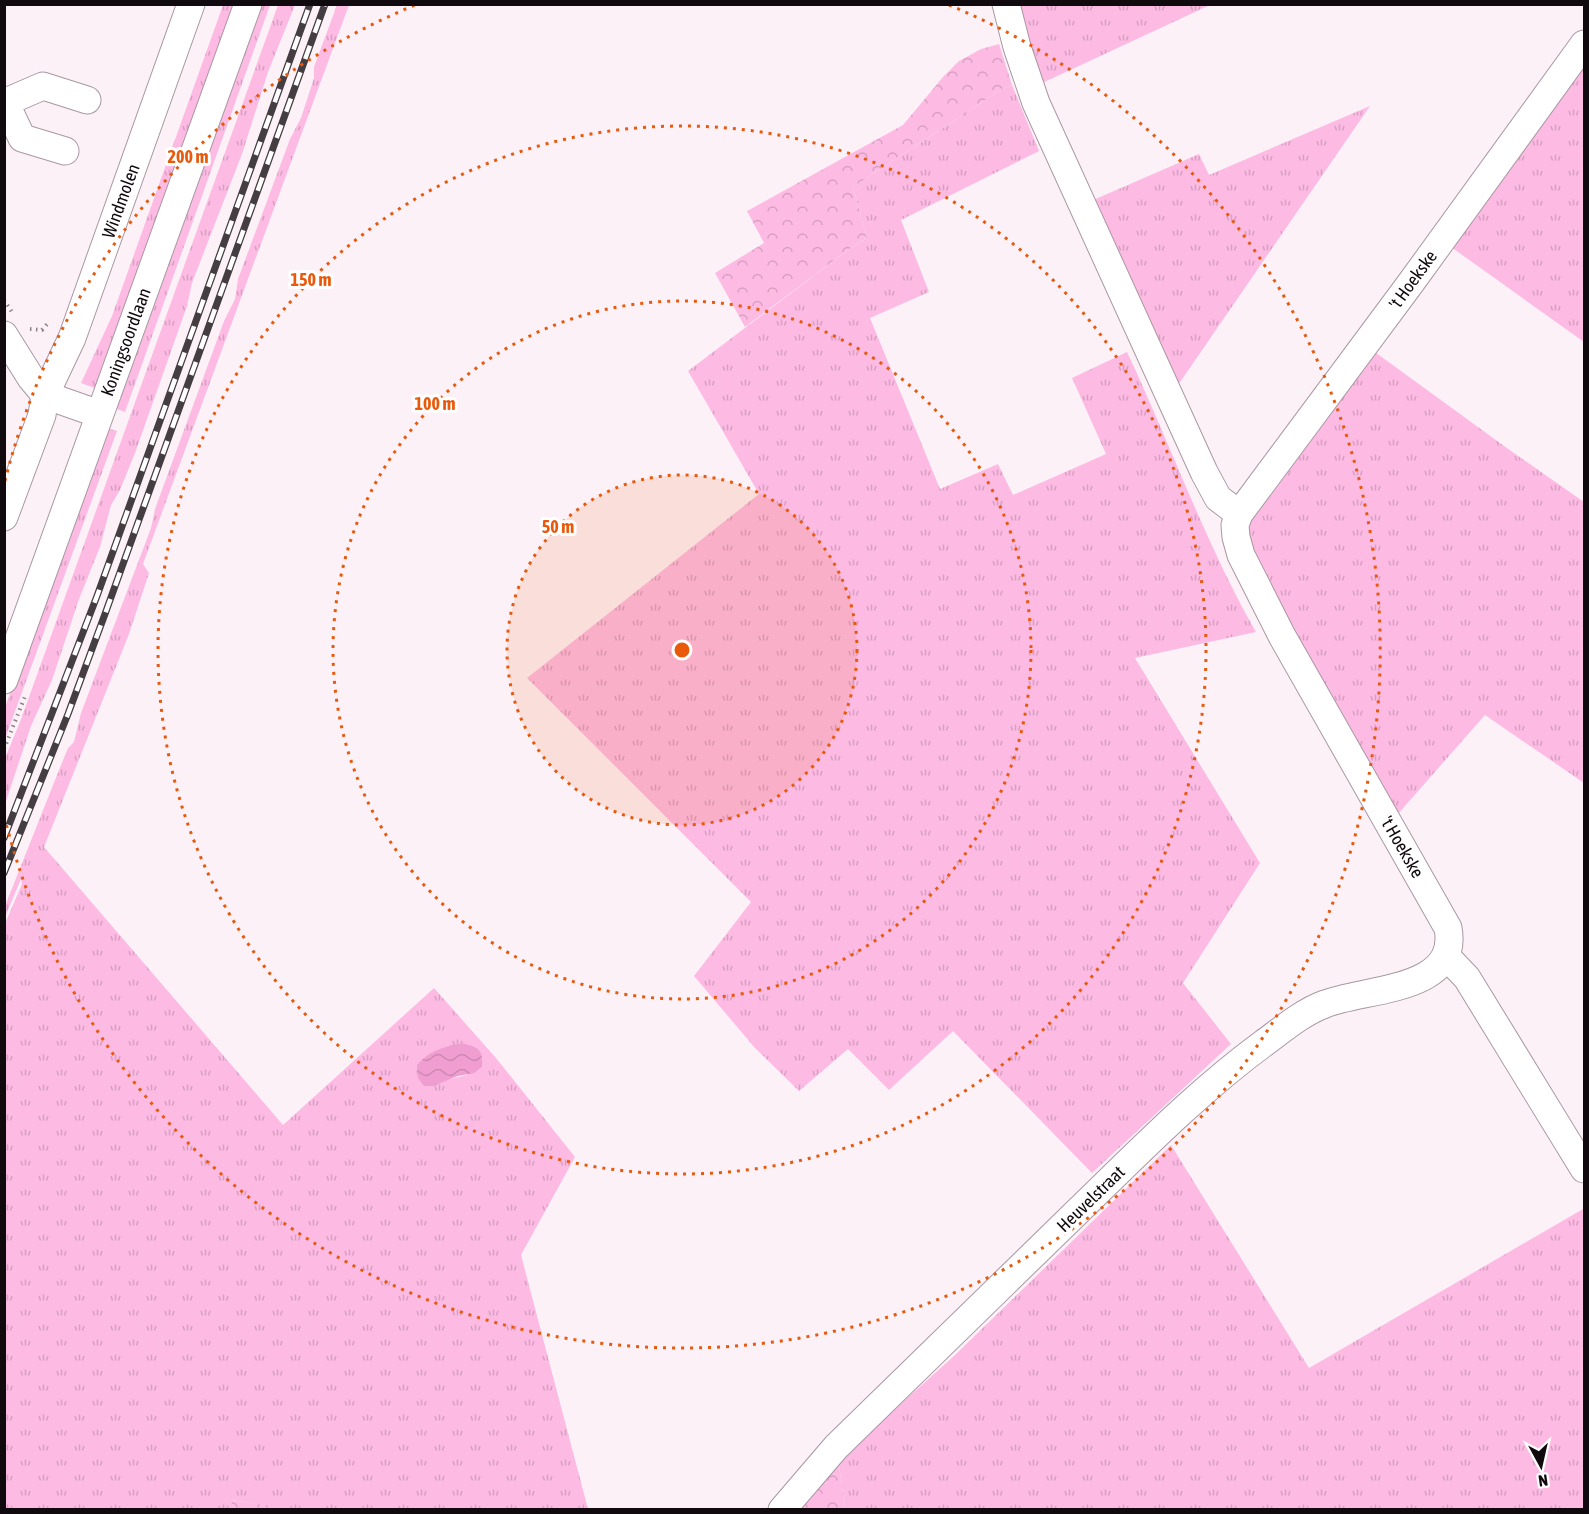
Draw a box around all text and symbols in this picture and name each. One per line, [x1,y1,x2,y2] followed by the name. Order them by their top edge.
[168,146,208,167] text: 200 m
[97,161,144,241] street label: Windmolen
[1384,246,1441,313] street label: 't Hoekske
[291,269,331,290] text: 150 m
[96,285,155,399] street label: Koningsoordlaan
[415,393,455,414] text: 100 m
[542,516,574,537] text: 50 m
[672,640,692,660] centre of rings
[1376,812,1428,881] street label: 't Hoekske
[1052,1161,1129,1236] street label: Heuvelstraat
[1511,1436,1571,1496] north arrow
[1537,1471,1549,1490] text: N

